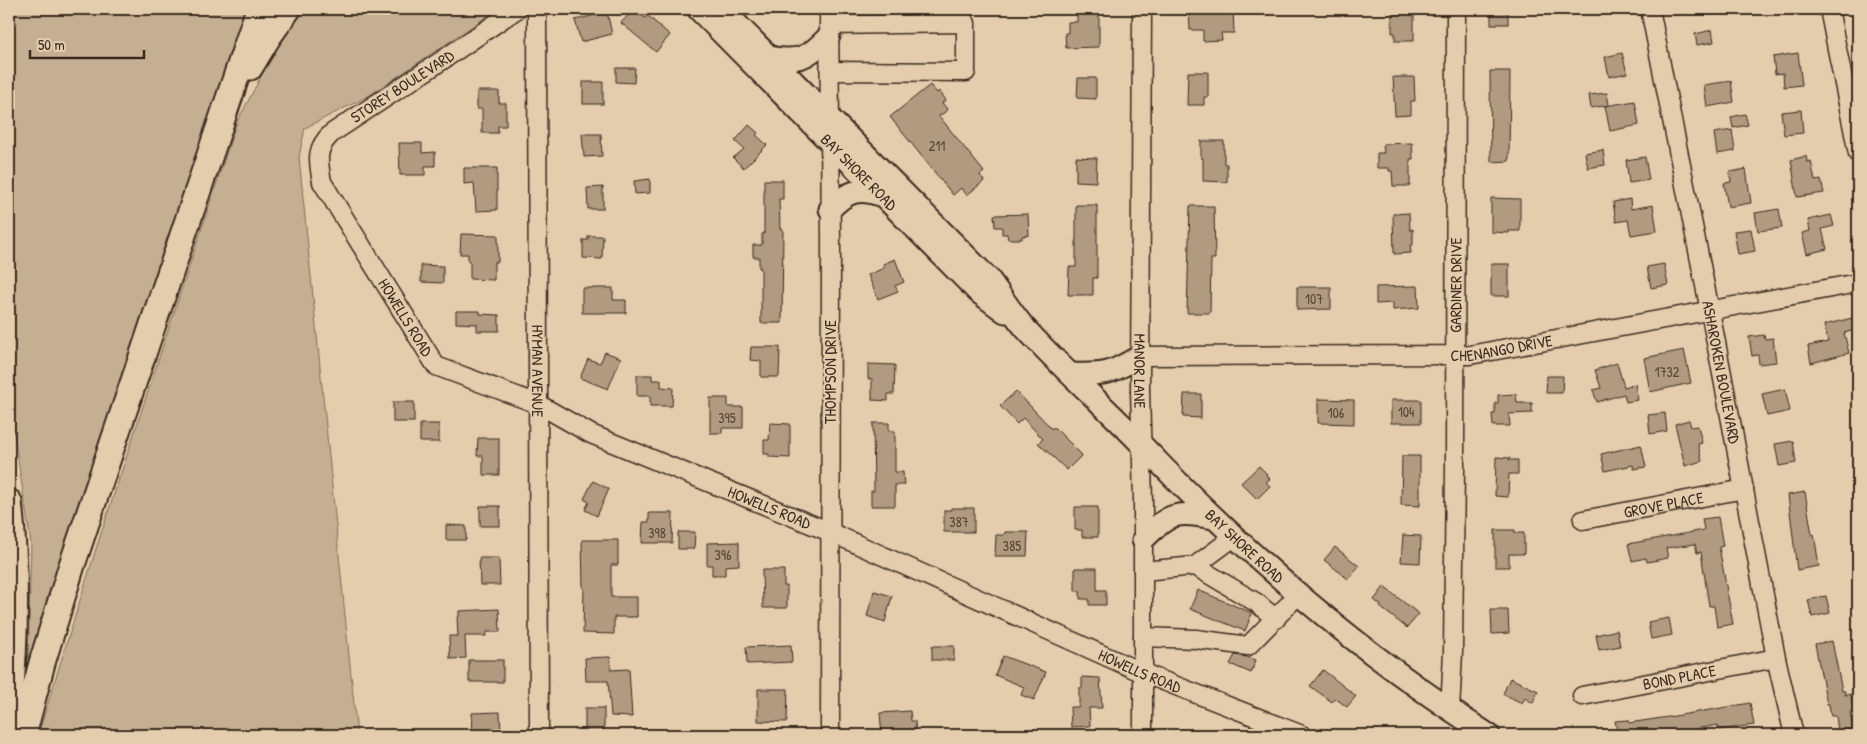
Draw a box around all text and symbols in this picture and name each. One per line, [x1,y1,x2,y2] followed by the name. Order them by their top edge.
[30,28,144,60] scale bar
[38,34,65,55] text: 50 m
[346,44,458,128] street label: STOREY BOULEVARD
[816,128,902,215] street label: BAY SHORE ROAD
[929,136,945,155] house number: 211
[1444,237,1467,333] street label: GARDINER DRIVE
[373,274,438,361] street label: HOWELLS ROAD
[1305,289,1323,308] house number: 107
[1697,299,1746,446] street label: ASHAROKEN BOULEVARD
[819,320,841,424] street label: THOMPSON DRIVE
[527,325,549,417] street label: HYMAN AVENUE
[1450,329,1554,366] street label: CHENANGO DRIVE
[1129,333,1151,409] street label: MANOR LANE
[1655,362,1680,381] house number: 1732
[1398,402,1414,421] house number: 104
[1328,403,1345,422] house number: 106
[718,408,736,427] house number: 395
[725,480,815,534] street label: HOWELLS ROAD
[1622,486,1705,523] street label: GROVE PLACE
[1201,504,1289,588] street label: BAY SHORE ROAD
[949,512,969,531] house number: 387
[648,523,666,542] house number: 398
[1003,536,1021,555] house number: 385
[715,545,732,564] house number: 396
[1095,643,1185,698] street label: HOWELLS ROAD
[1641,659,1718,695] street label: BOND PLACE

